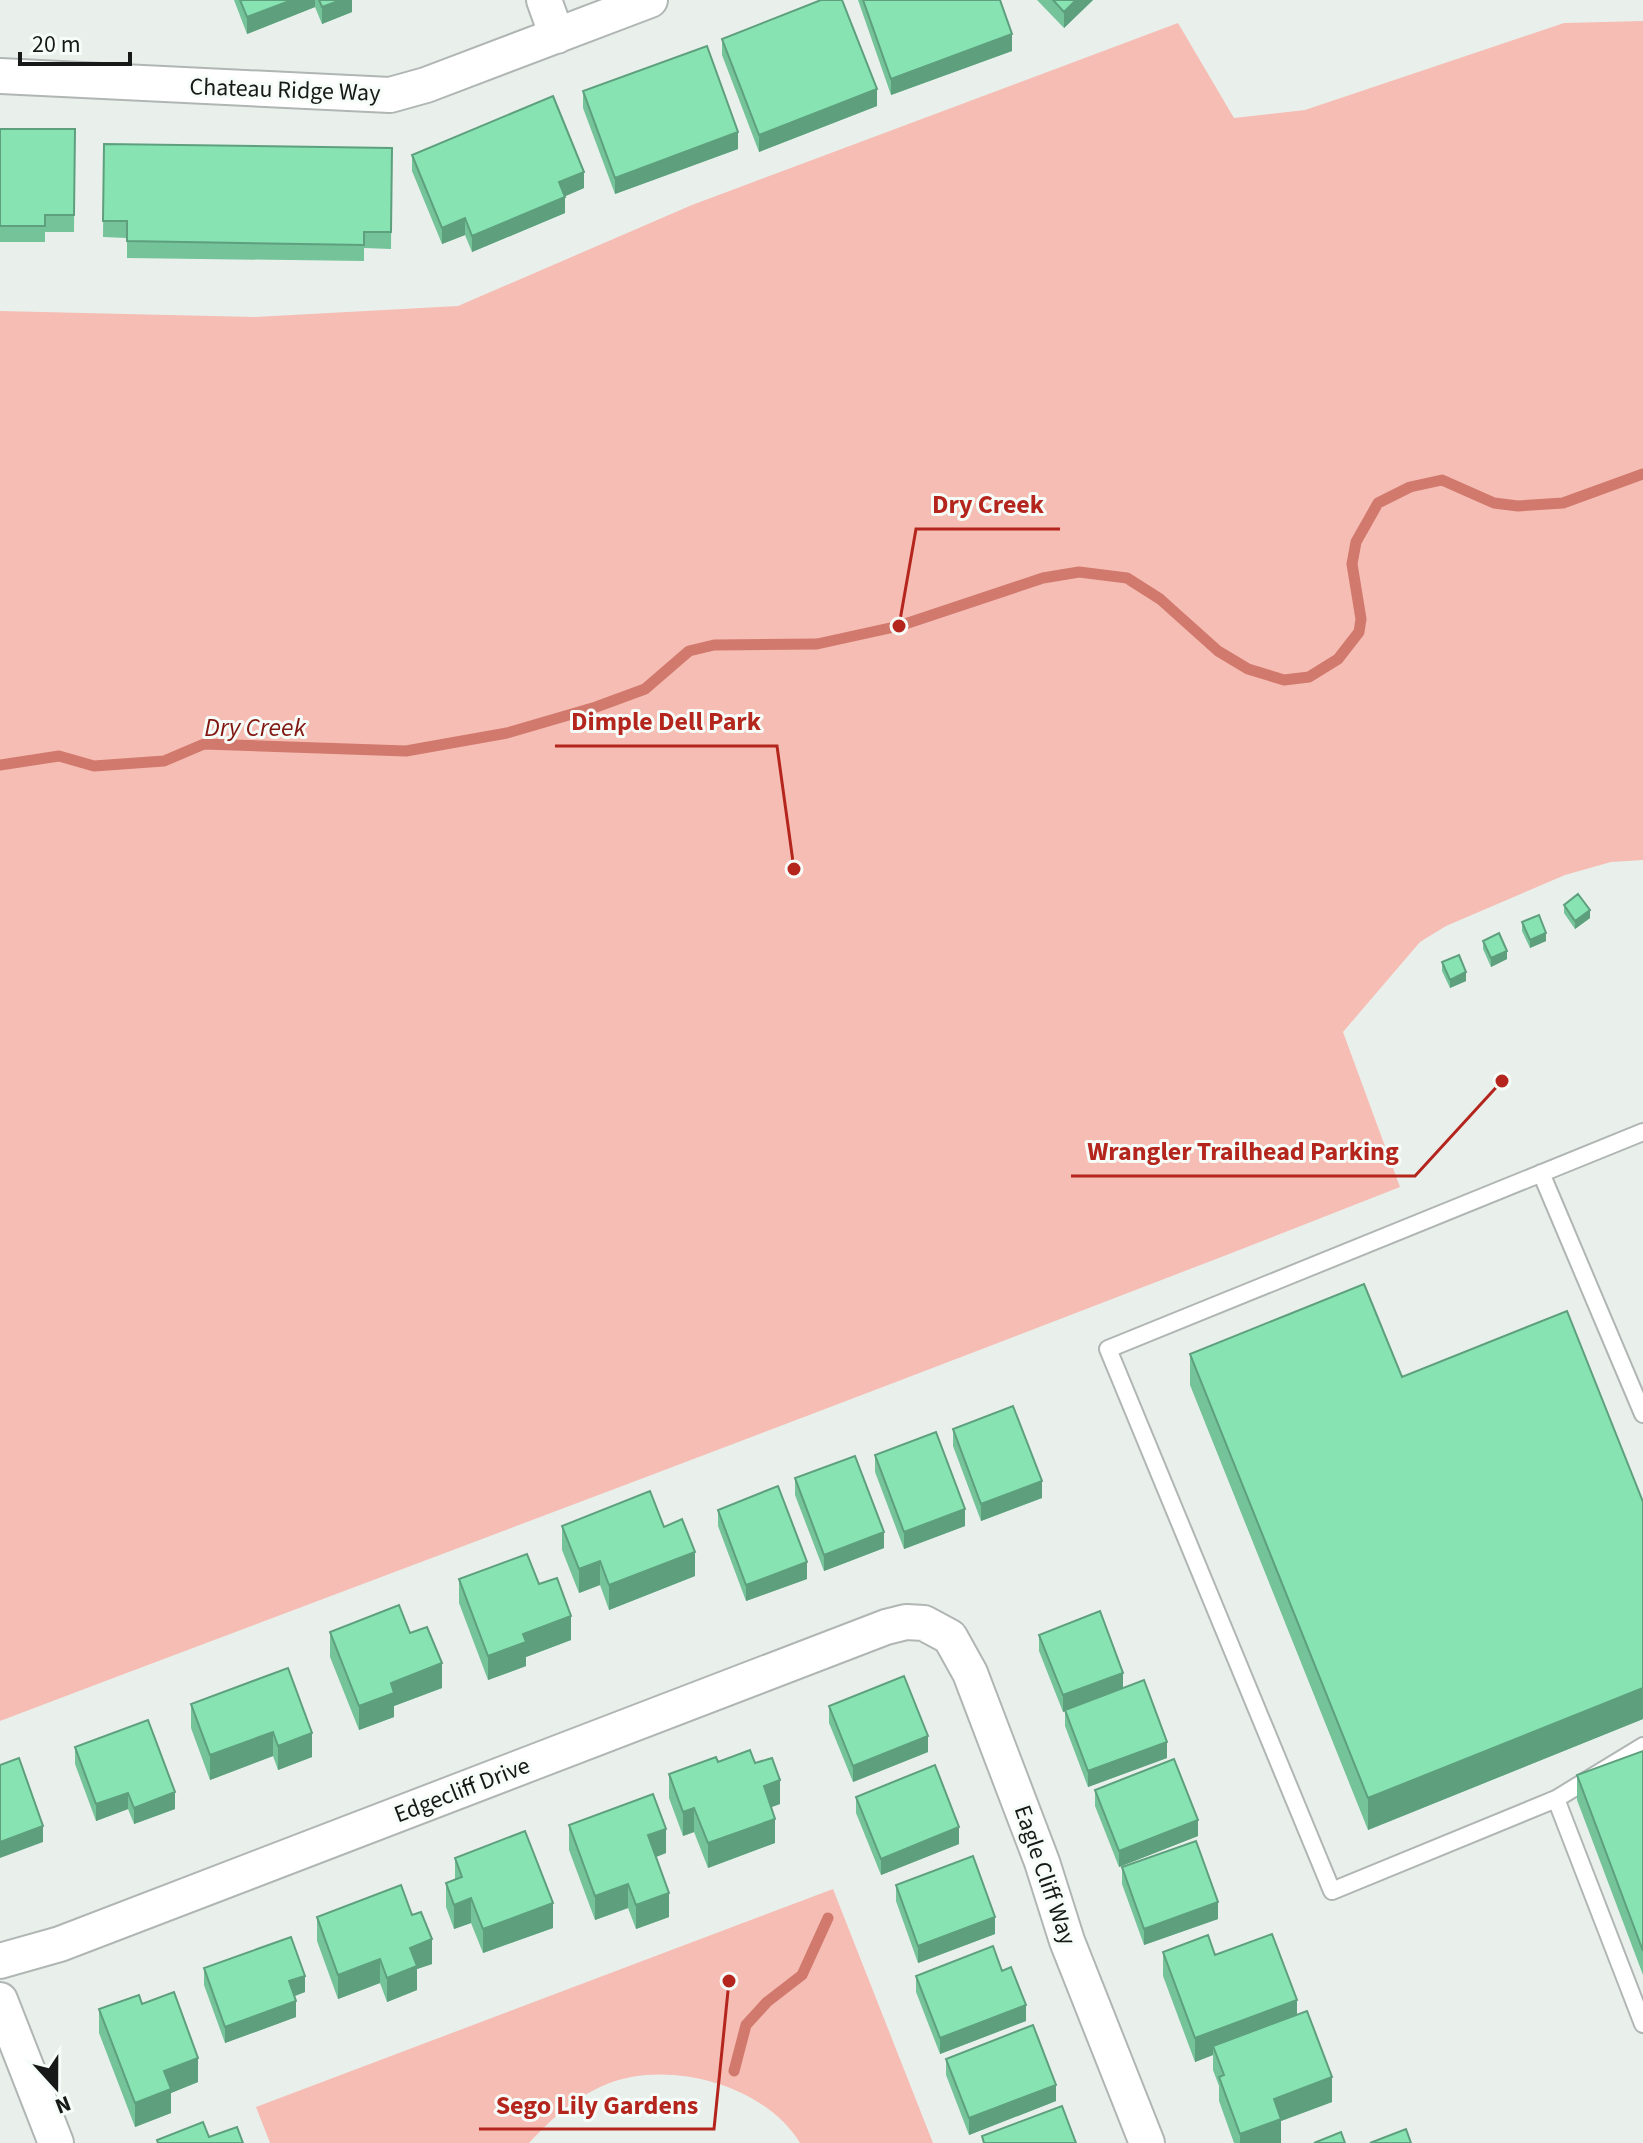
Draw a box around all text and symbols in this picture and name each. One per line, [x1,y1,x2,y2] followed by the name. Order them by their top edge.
[20,16,130,66] scale bar
[32,27,81,62] text: 20 m
[189,69,381,111] street label: Chateau Ridge Way
[916,479,1060,529] callout: Dry Creek
[932,486,1045,523] text: Dry Creek
[555,696,777,746] callout: Dimple Dell Park
[571,703,762,740] text: Dimple Dell Park
[204,709,306,746] water label: Dry Creek
[1071,1126,1415,1176] callout: Wrangler Trailhead Parking
[1087,1133,1399,1170] text: Wrangler Trailhead Parking
[389,1748,535,1832] street label: Edgecliff Drive
[1005,1800,1085,1950] street label: Eagle Cliff Way
[16,2047,96,2127] north arrow
[479,2079,714,2129] callout: Sego Lily Gardens
[50,2087,75,2122] text: N
[496,2087,698,2124] text: Sego Lily Gardens

